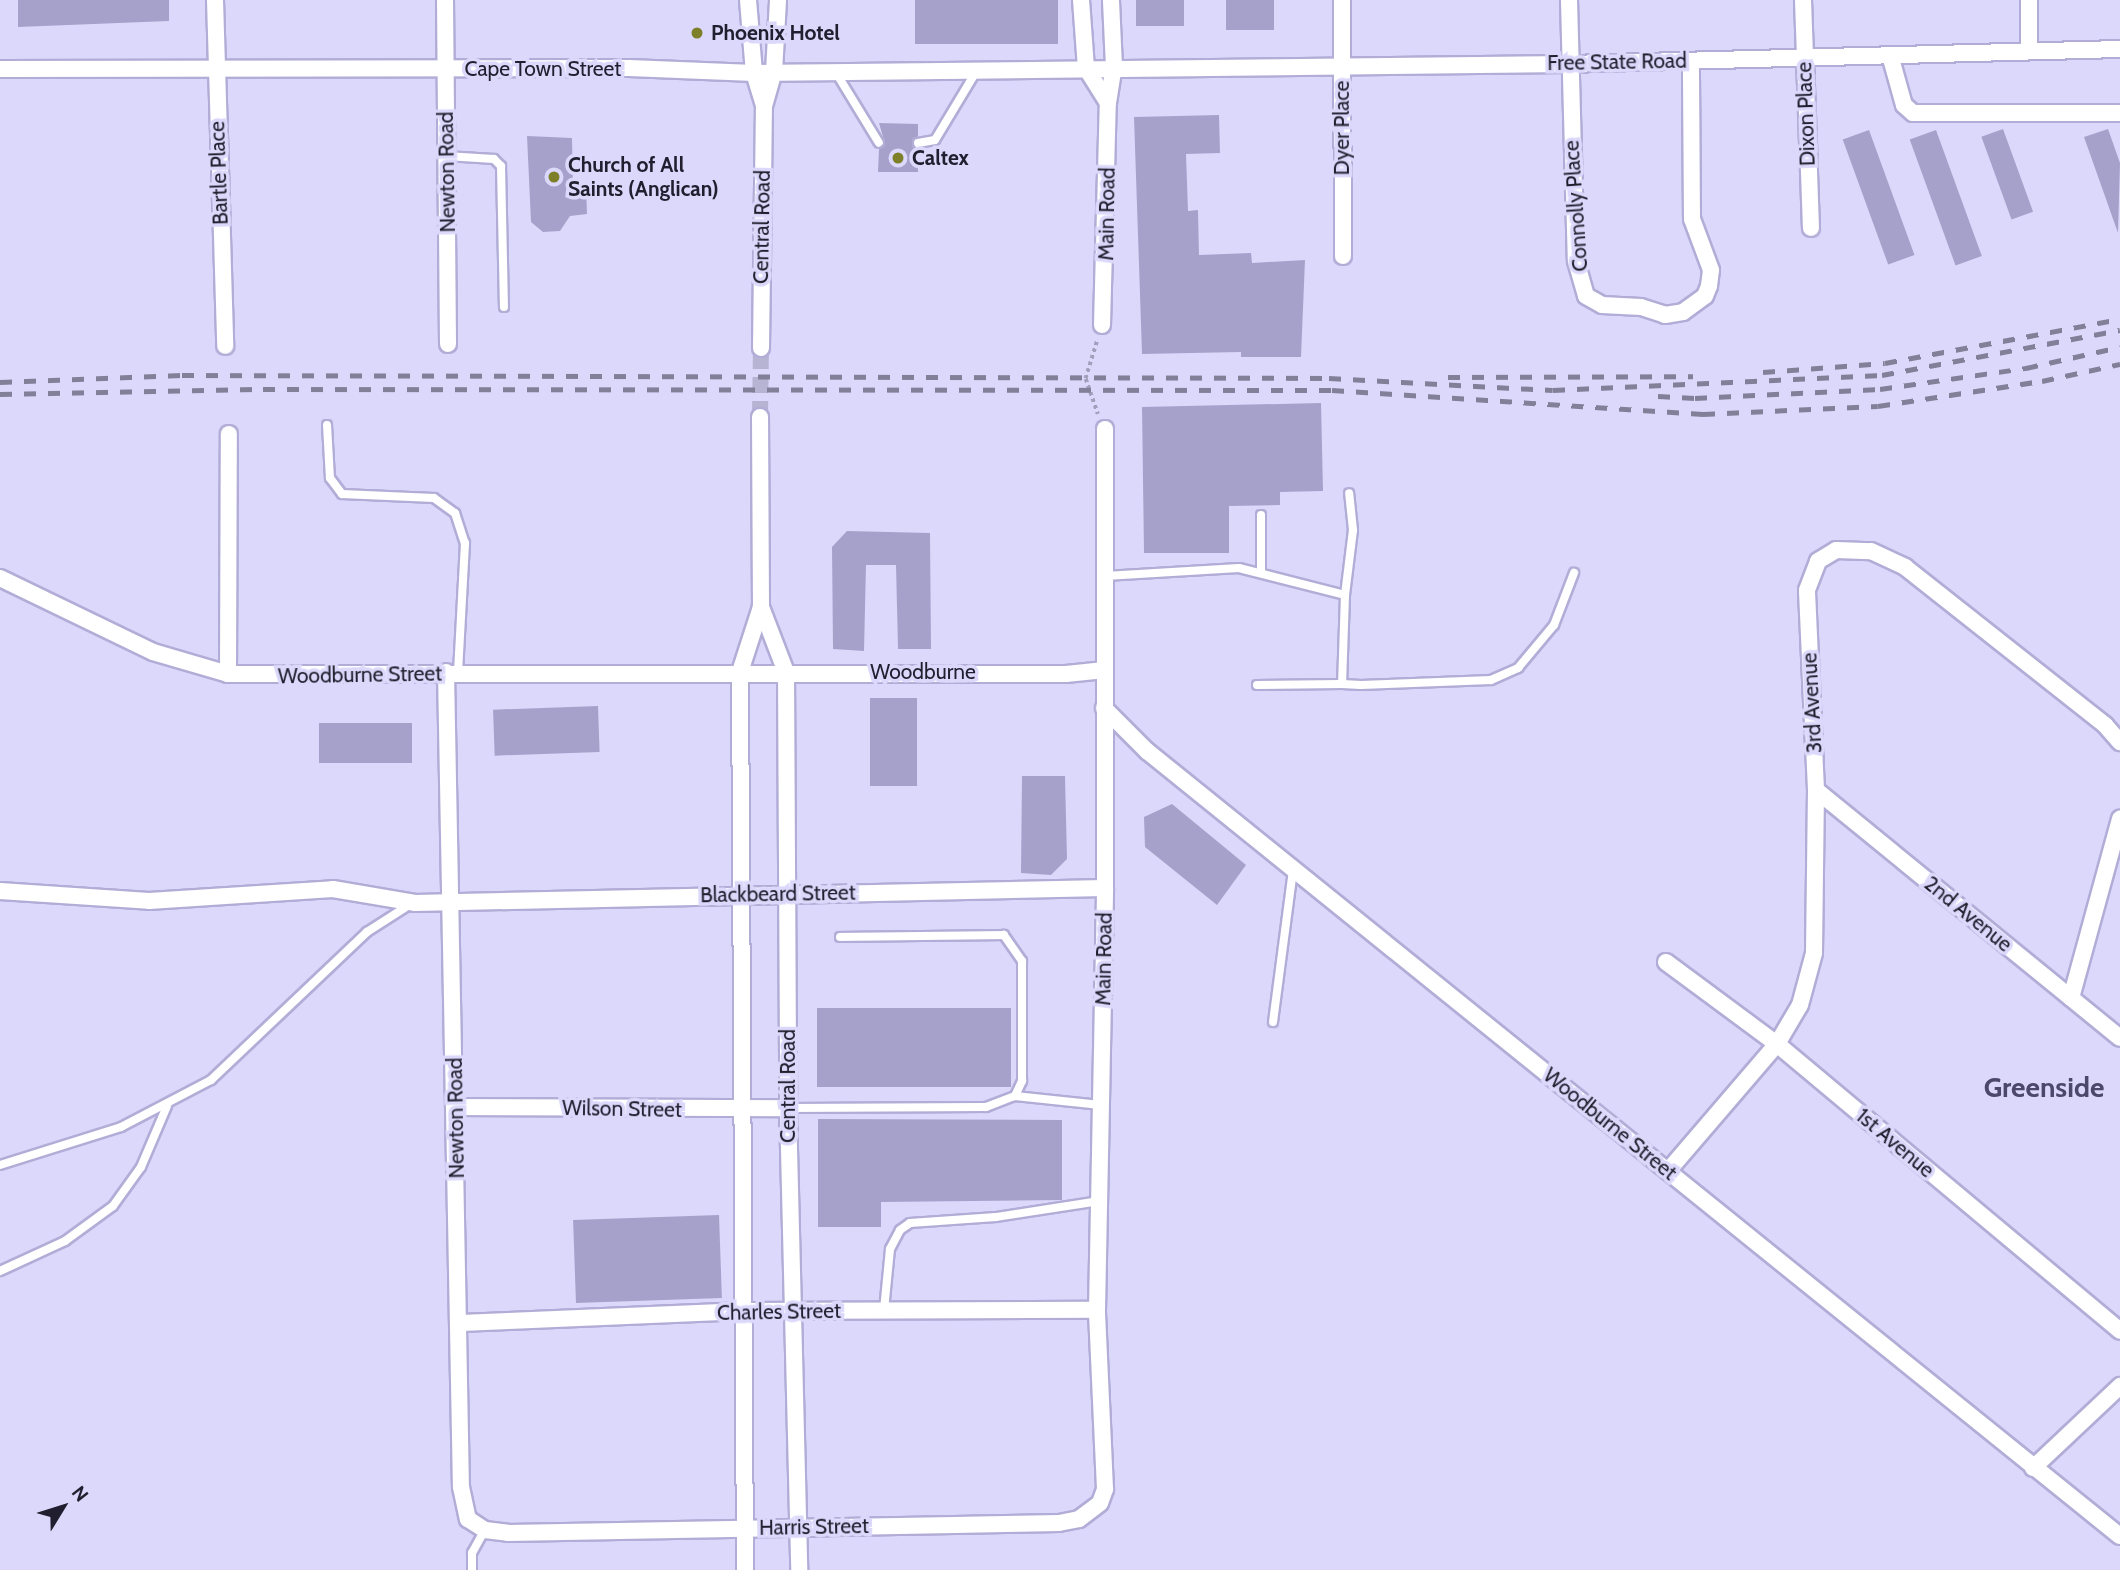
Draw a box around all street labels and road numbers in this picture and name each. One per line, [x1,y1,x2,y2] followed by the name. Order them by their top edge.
[1547,48,1687,76] street label: Free State Road
[465,56,621,82] street label: Cape Town Street
[1792,61,1820,167] street label: Dixon Place
[1329,81,1355,175] street label: Dyer Place
[433,111,461,233] street label: Newton Road
[205,121,233,225] street label: Bartle Place
[1559,140,1593,272] street label: Connolly Place
[1094,167,1120,261] street label: Main Road
[748,170,776,284] street label: Central Road
[1797,652,1827,754] street label: 3rd Avenue
[870,659,976,685] street label: Woodburne
[278,661,442,689] street label: Woodburne Street
[1919,871,2017,957] street label: 2nd Avenue
[700,880,856,908] street label: Blackbeard Street
[1091,912,1117,1006] street label: Main Road
[775,1029,801,1143] street label: Central Road
[442,1057,470,1179] street label: Newton Road
[1538,1063,1682,1185] street label: Woodburne Street
[562,1095,682,1123] street label: Wilson Street
[1851,1103,1939,1183] street label: 1st Avenue
[717,1298,841,1326] street label: Charles Street
[759,1513,869,1541] street label: Harris Street

